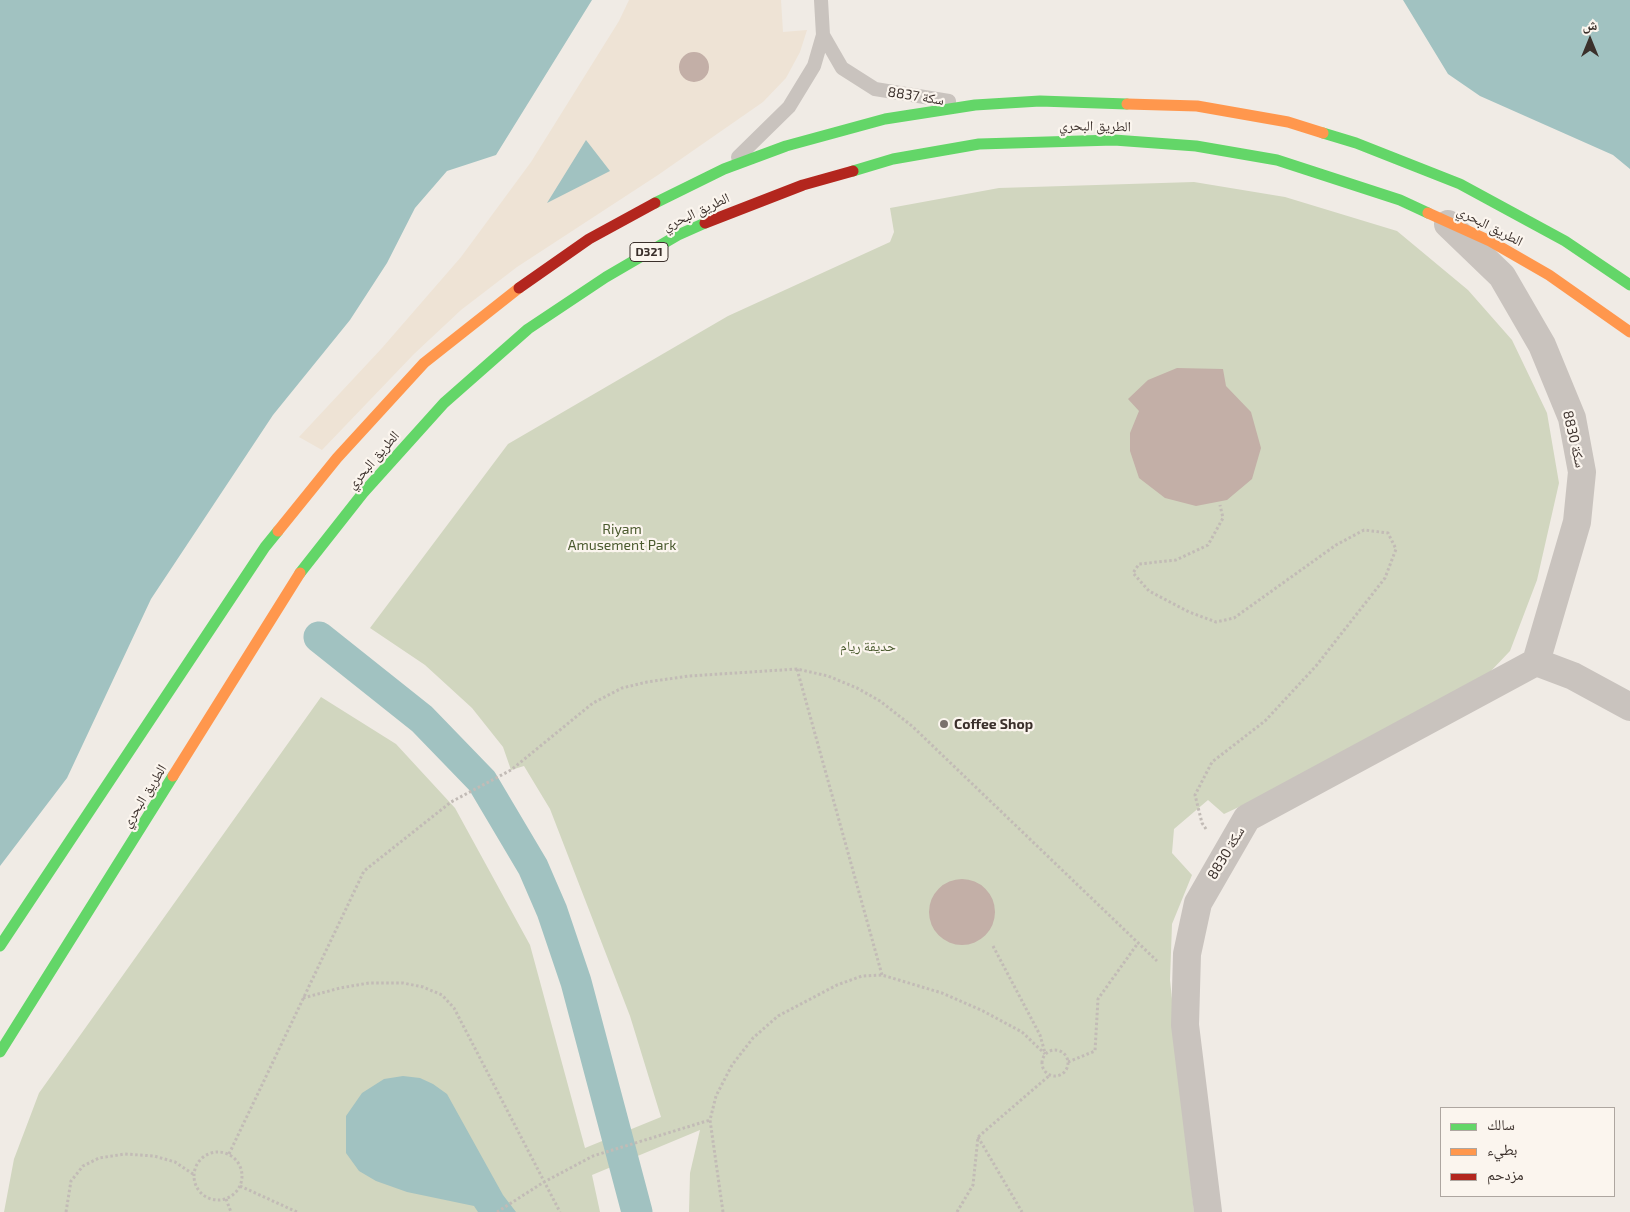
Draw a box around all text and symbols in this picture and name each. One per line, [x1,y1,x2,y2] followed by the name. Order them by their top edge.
[1565,15,1615,65] north arrow
[1583,16,1597,33] text: ش
[887,83,945,109] street label: سكة 8837
[1059,117,1131,135] street label: الطريق البحري
[660,189,732,235] street label: الطريق البحري
[1454,202,1526,250] street label: الطريق البحري
[630,242,668,262] road number: D321
[1559,409,1589,469] street label: سكة 8830
[343,427,403,493] street label: الطريق البحري
[568,521,676,554] park label: Riyam Amusement Park
[840,638,896,654] park label: حديقة ريام
[954,716,1033,732] place label: Coffee Shop
[938,718,950,730] marker: Coffee Shop
[118,761,170,831] street label: الطريق البحري
[1204,824,1248,882] street label: سكة 8830
[1440,1107,1615,1197] legend
[1487,1115,1515,1133] text: سالك
[1487,1140,1517,1158] text: بطيء
[1487,1165,1524,1183] text: مزدحم

